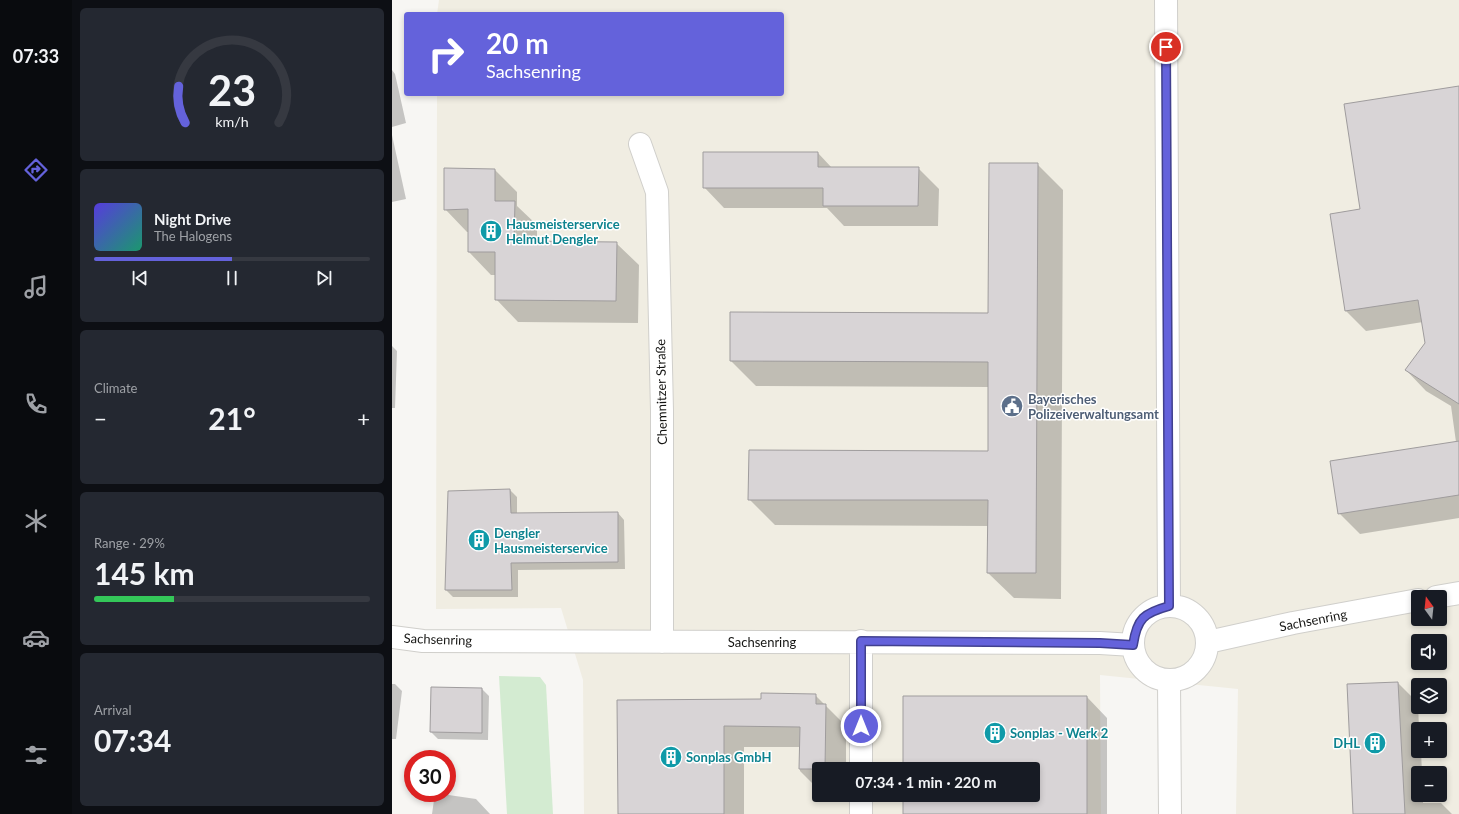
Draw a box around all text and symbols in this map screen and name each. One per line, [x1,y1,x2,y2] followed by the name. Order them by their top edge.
[486,26,549,60] text: 20 m
[420,28,472,80] icon: right
[1149,30,1183,64] pin
[1155,36,1177,58] icon: arrive
[13,45,59,67] text: 07:33
[486,60,581,82] text: Sachsenring
[208,64,256,114] text: 23
[215,112,249,129] text: km/h
[22,156,50,184] icon: directions
[154,210,231,228] text: Night Drive
[506,216,620,247] place label: Hausmeisterservice Helmut Dengler
[478,218,504,244] building icon: Hausmeisterservice Helmut Dengler
[154,228,232,244] text: The Halogens
[129,267,151,289] icon: previous
[221,267,243,289] icon: pause
[313,267,335,289] icon: next
[22,273,50,301] icon: music
[652,339,670,445] street label: Chemnitzer Straße
[94,380,137,396] text: Climate
[22,390,50,418] icon: phone
[1028,391,1159,422] place label: Bayerisches Polizeiverwaltungsamt
[999,393,1025,419] public building icon: Bayerisches Polizeiverwaltungsamt
[208,400,256,436] text: 21°
[94,405,107,432] text: −
[357,405,370,432] text: +
[22,507,50,535] icon: climate
[494,525,608,556] place label: Dengler Hausmeisterservice
[466,527,492,553] building icon: Dengler Hausmeisterservice
[94,535,165,551] text: Range · 29%
[94,555,195,591] text: 145 km
[1411,590,1447,626] north arrow
[1411,590,1447,802] map controls
[1278,606,1348,634] street label: Sachsenring
[22,624,50,652] icon: car
[403,630,473,648] street label: Sachsenring
[728,634,796,650] street label: Sachsenring
[1411,634,1447,670] button: sound
[1411,678,1447,714] button: layers
[94,702,131,718] text: Arrival
[840,705,882,747] position arrow
[982,720,1008,746] building icon: Sonplas - Werk 2
[94,722,171,758] text: 07:34
[1411,722,1447,758] button: +
[1010,725,1108,741] place label: Sonplas - Werk 2
[1362,730,1388,756] building icon: DHL
[1333,735,1360,751] place label: DHL
[22,741,50,769] icon: filters
[658,744,684,770] building icon: Sonplas GmbH
[686,749,771,765] place label: Sonplas GmbH
[404,750,456,802] speed limit sign: 30
[1411,766,1447,802] button: −
[856,773,996,791] text: 07:34 · 1 min · 220 m

